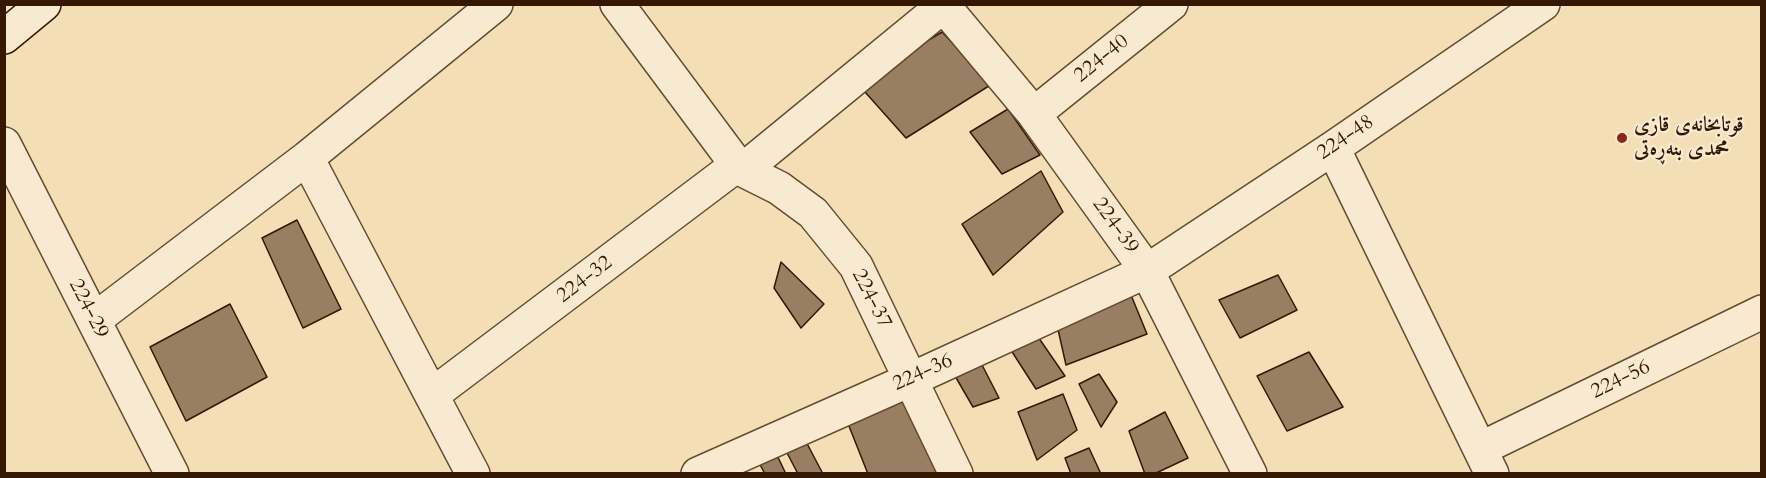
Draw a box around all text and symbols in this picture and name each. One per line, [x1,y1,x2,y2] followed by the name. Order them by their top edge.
[1070,29,1134,89] street label: 224-40
[1313,110,1379,166] street label: 224-48
[1634,113,1744,163] place label: قوتابخانەی قازی محمدی بنەڕەتی
[1615,131,1629,145] marker: قوتابخانەی قازی محمدی بنەڕەتی
[1086,193,1144,259] street label: 224-39
[552,251,618,309] street label: 224-32
[845,265,897,333] street label: 224-37
[62,275,114,343] street label: 224-29
[889,349,957,397] street label: 224-36
[1587,355,1655,405] street label: 224-56

